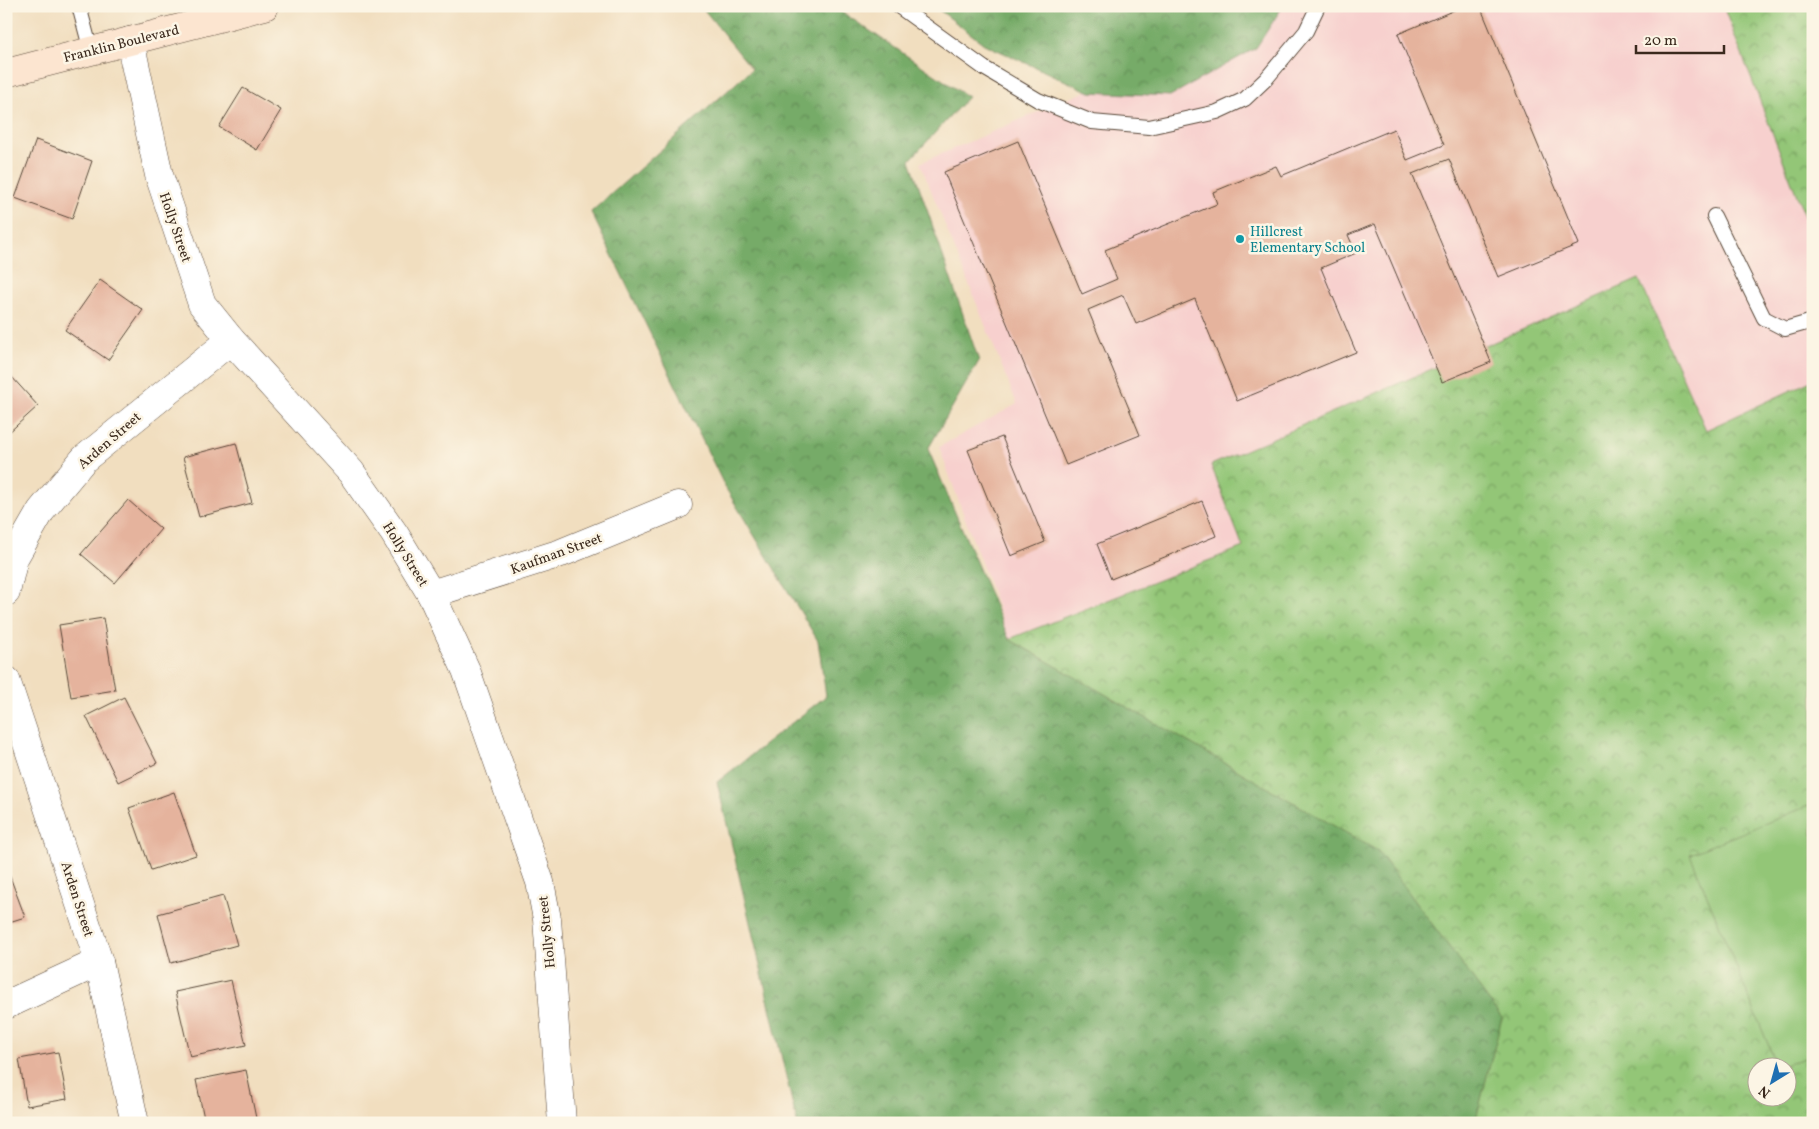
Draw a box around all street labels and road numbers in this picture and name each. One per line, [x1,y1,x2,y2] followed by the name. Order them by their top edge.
[61,21,181,68] street label: Franklin Boulevard
[154,190,195,265] street label: Holly Street
[74,408,146,474] street label: Arden Street
[377,519,432,591] street label: Holly Street
[508,529,605,580] street label: Kaufman Street
[55,859,98,940] street label: Arden Street
[534,895,561,969] street label: Holly Street

